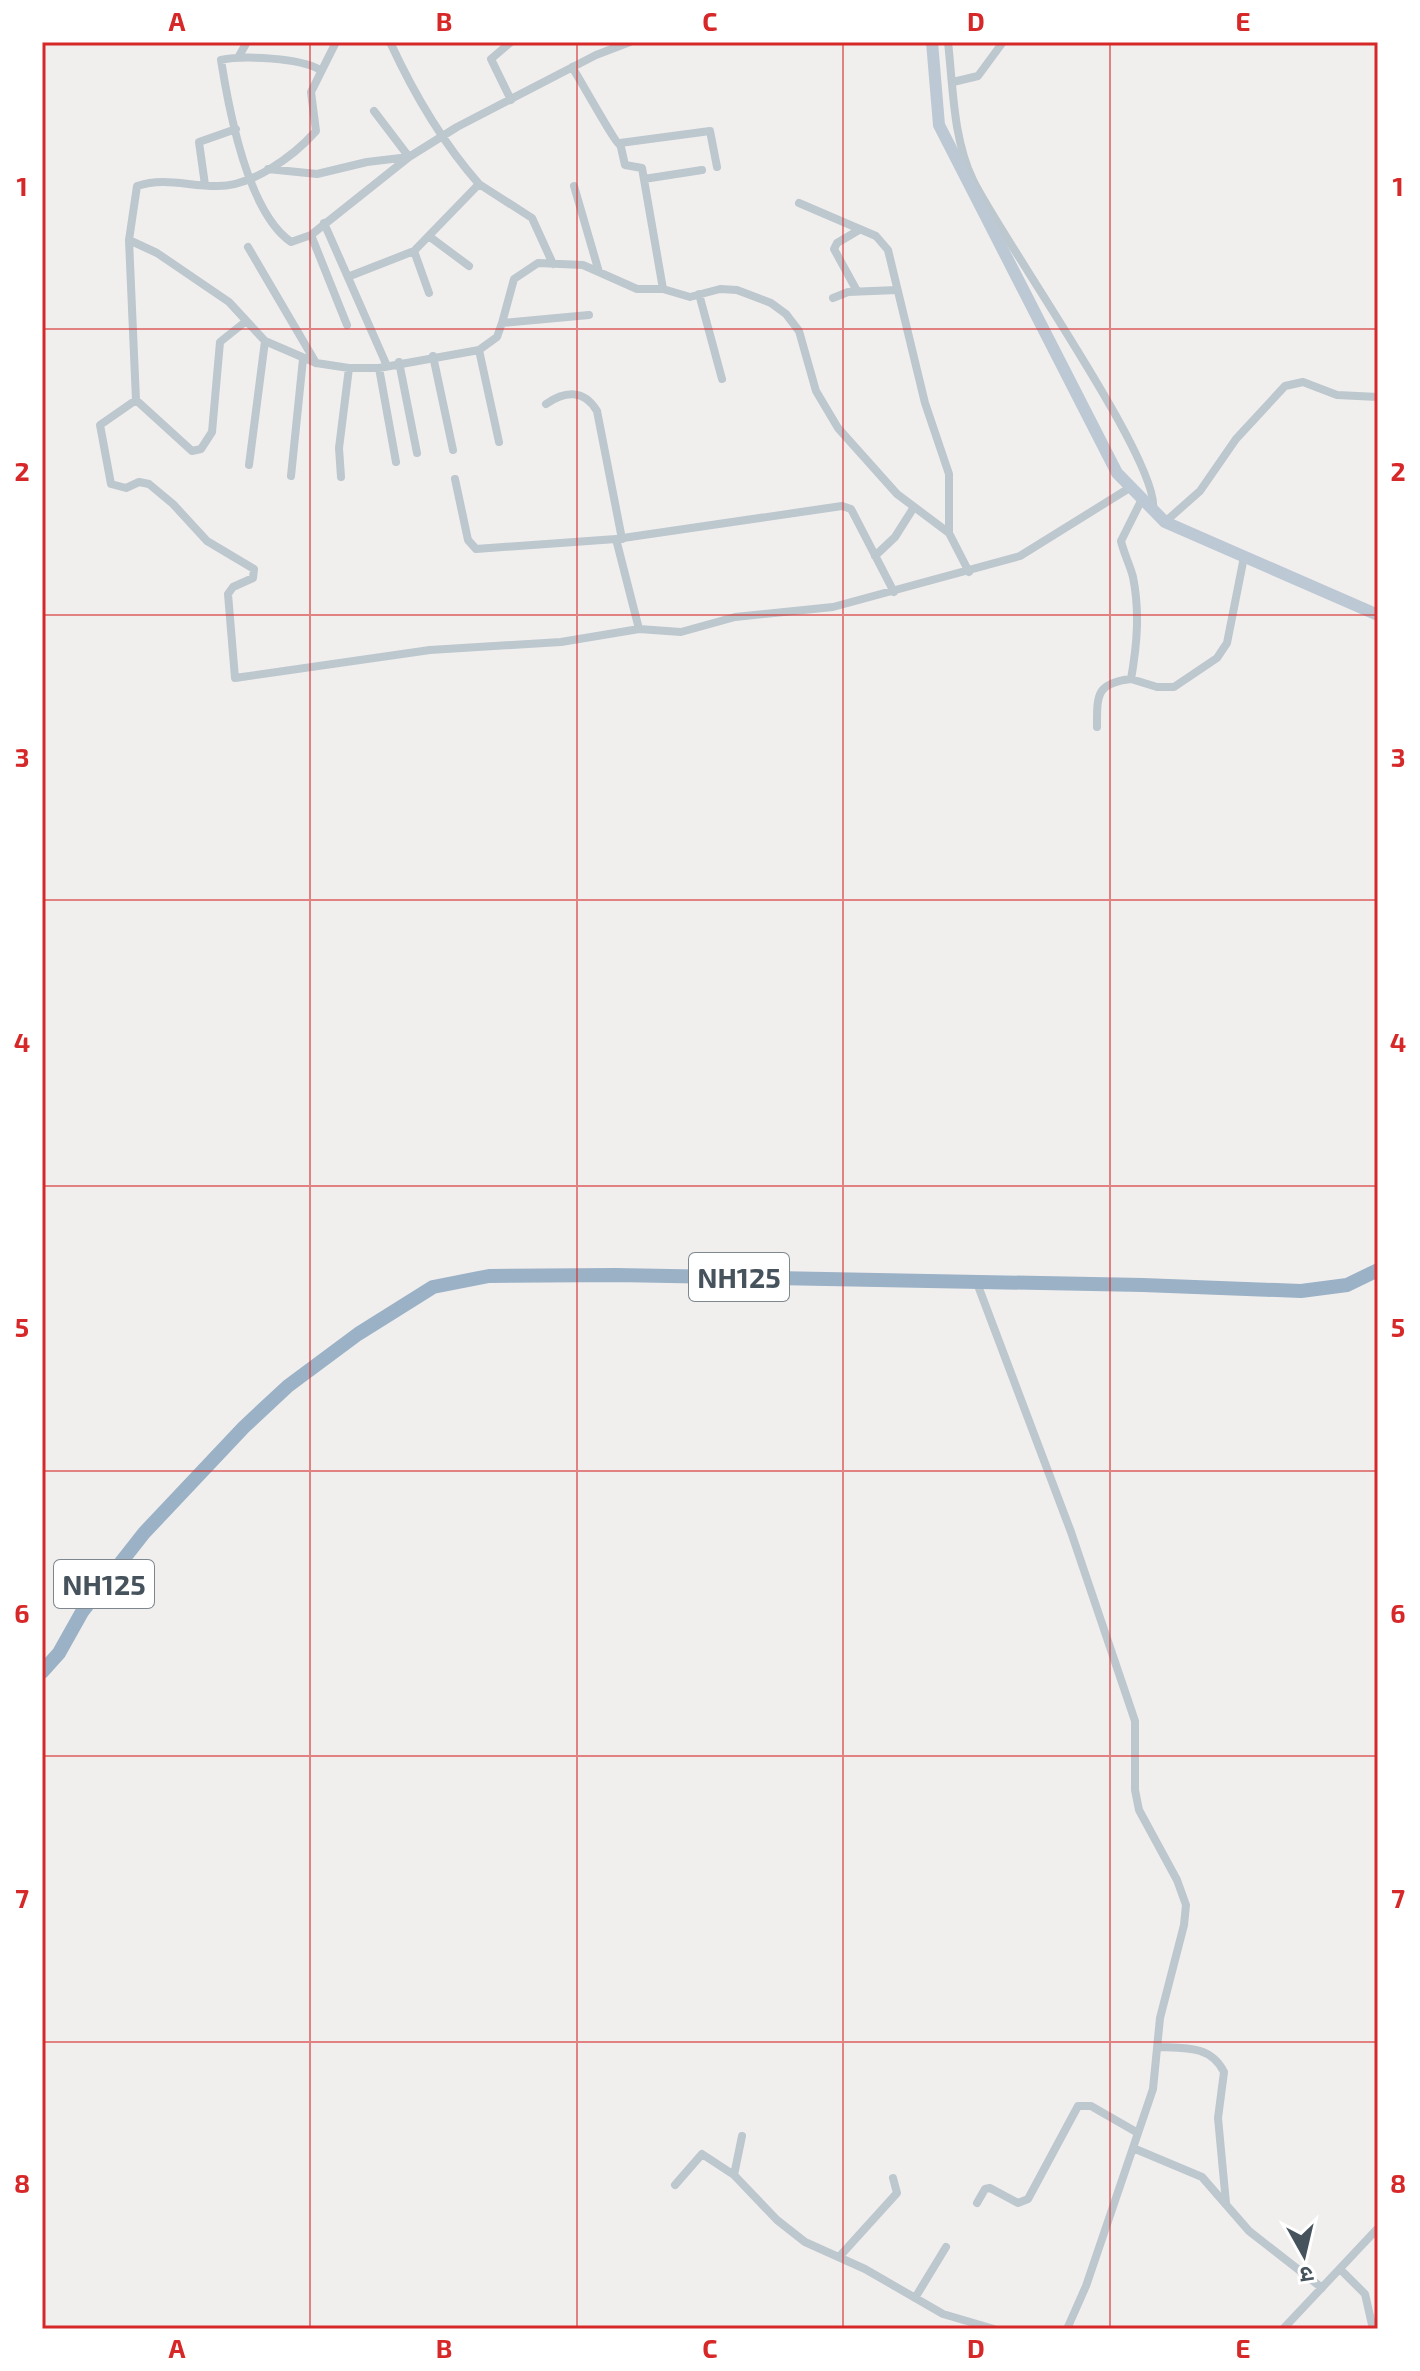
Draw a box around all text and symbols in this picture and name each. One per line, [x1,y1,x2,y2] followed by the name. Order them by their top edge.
[169,5,186,36] text: A
[436,5,452,36] text: B
[702,5,718,36] text: C
[967,5,985,36] text: D
[1235,5,1251,36] text: E
[16,170,28,201] text: 1
[1392,170,1404,201] text: 1
[14,455,30,486] text: 2
[1390,455,1406,486] text: 2
[15,741,29,772] text: 3
[1391,741,1405,772] text: 3
[14,1026,30,1057] text: 4
[1390,1026,1406,1057] text: 4
[689,1253,789,1301] road number: NH125
[15,1311,29,1342] text: 5
[1391,1311,1405,1342] text: 5
[54,1560,154,1608] road number: NH125
[14,1597,30,1628] text: 6
[1390,1597,1406,1628] text: 6
[15,1882,29,1913] text: 7
[1391,1882,1405,1913] text: 7
[14,2167,30,2198] text: 8
[1390,2167,1406,2198] text: 8
[1264,2215,1344,2295] north arrow
[1298,2262,1315,2290] text: उ
[169,2332,186,2363] text: A
[436,2332,452,2363] text: B
[702,2332,718,2363] text: C
[967,2332,985,2363] text: D
[1235,2332,1251,2363] text: E

